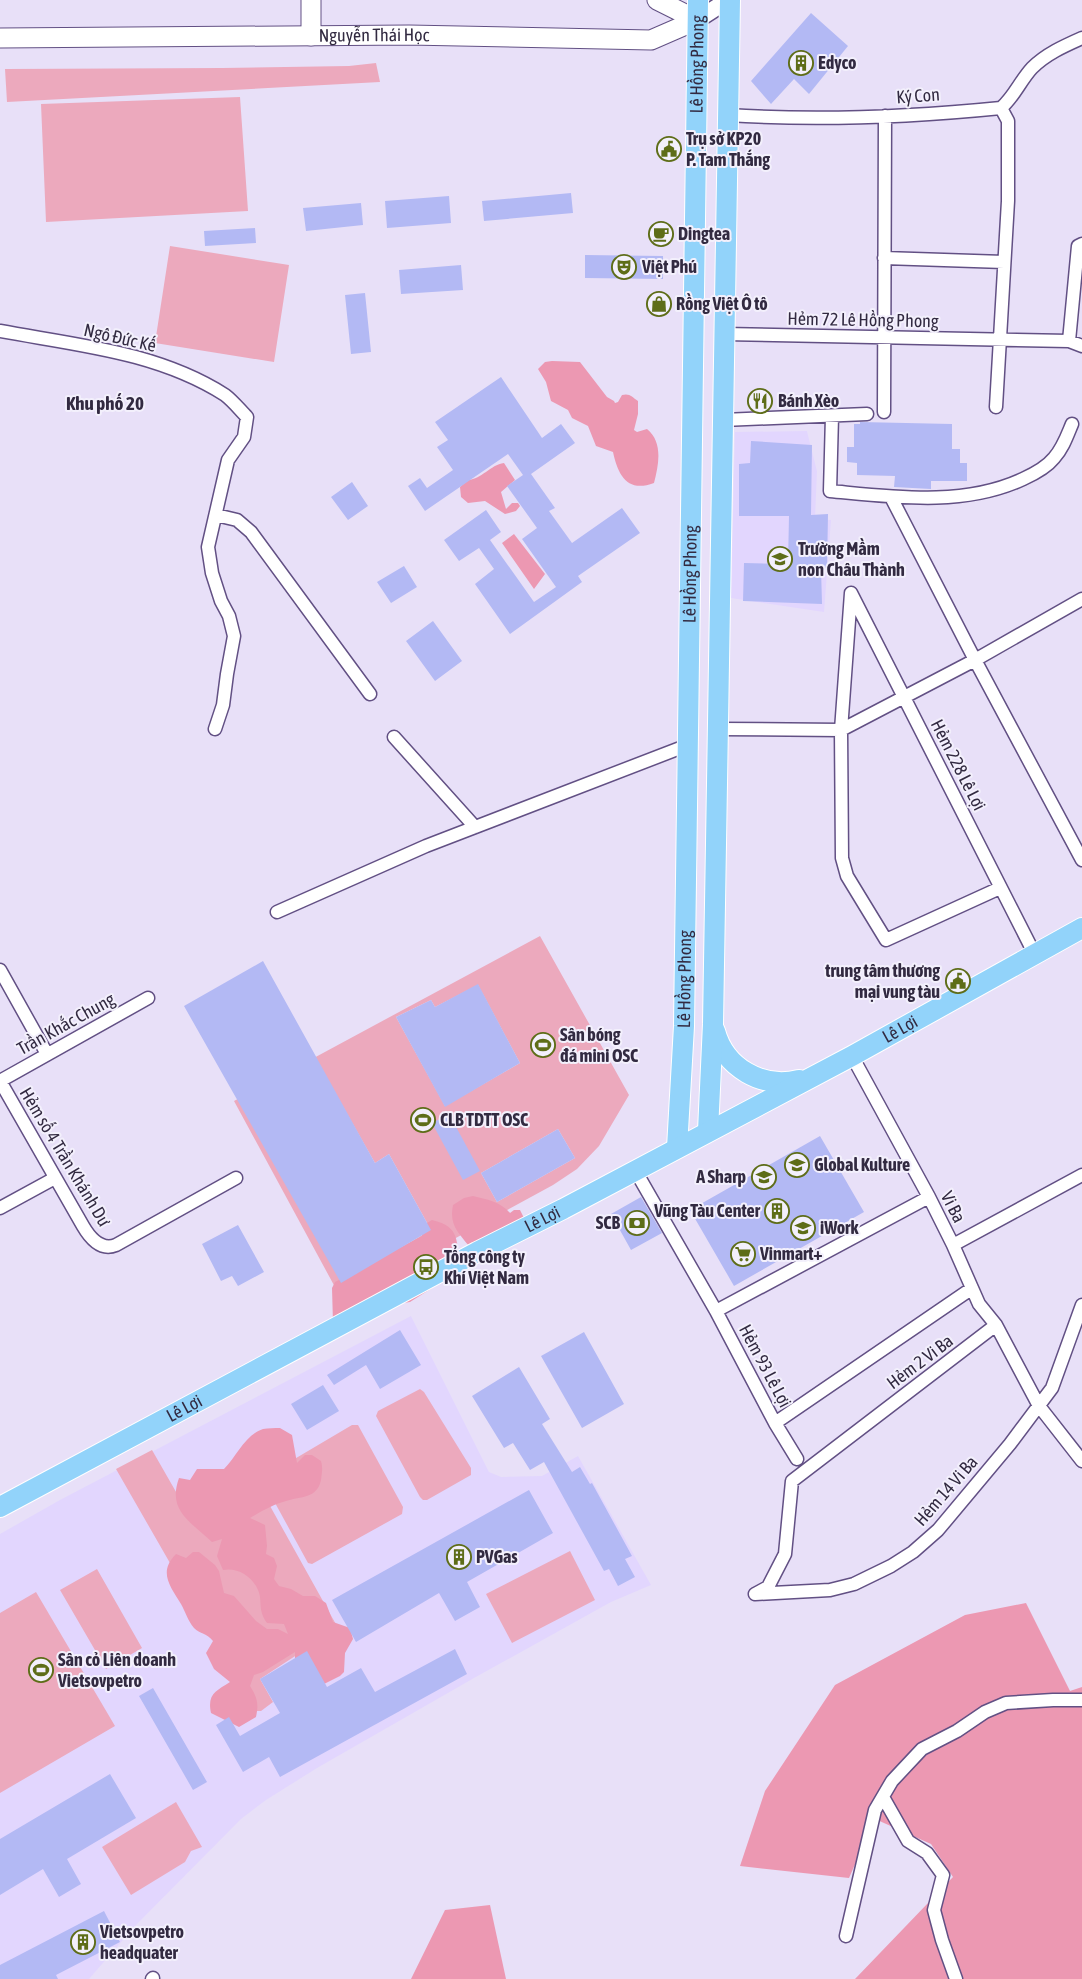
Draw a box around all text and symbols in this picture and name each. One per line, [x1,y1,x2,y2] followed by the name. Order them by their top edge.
[685,15,708,113] street label: Lê Hồng Phong
[319,24,430,46] street label: Nguyễn Thái Học
[788,50,814,76] building icon: Edyco
[818,52,857,73] place label: Edyco
[896,84,940,107] street label: Ký Con
[686,128,770,170] place label: Trụ sở KP20 P. Tam Thắng
[656,136,682,162] public building icon: Trụ sở KP20 P. Tam Thắng
[648,221,674,247] cafe icon: Dingtea
[678,223,730,244] place label: Dingtea
[611,254,637,280] theatre icon: Việt Phú
[641,256,697,277] place label: Việt Phú
[646,291,672,317] shop icon: Rồng Việt Ô tô
[676,293,768,314] place label: Rồng Việt Ô tô
[787,307,939,331] street label: Hẻm 72 Lê Hồng Phong
[82,318,158,356] street label: Ngô Đức Kế
[747,388,773,414] restaurant icon: Bánh Xèo
[778,390,839,411] place label: Bánh Xèo
[66,392,144,414] district label: Khu phố 20
[678,525,701,623] street label: Lê Hồng Phong
[798,538,905,580] place label: Trường Mầm non Châu Thành
[767,546,793,572] school or university icon: Trường Mầm non Châu Thành
[927,716,990,814] street label: Hẻm 228 Lê Lợi
[672,930,695,1028] street label: Lê Hồng Phong
[824,960,940,1002] place label: trung tâm thương mại vung tàu
[945,968,971,994] public building icon: trung tâm thương mại vung tàu
[13,987,118,1059] street label: Trần Khắc Chung
[878,1011,921,1047] street label: Lê Lợi
[560,1024,638,1066] place label: Sân bóng đá mini OSC
[530,1032,556,1058] sports icon: Sân bóng đá mini OSC
[16,1083,116,1230] street label: Hẻm số 4 Trần Khánh Dư
[410,1107,436,1133] sports icon: CLB TDTT OSC
[440,1109,528,1130] place label: CLB TDTT OSC
[784,1152,810,1178] school or university icon: Global Kulture
[814,1154,910,1175] place label: Global Kulture
[751,1164,777,1190] school or university icon: A Sharp
[695,1166,746,1187] place label: A Sharp
[937,1188,970,1226] street label: Vi Ba
[764,1198,790,1224] building icon: Vũng Tàu Center
[653,1200,761,1221] place label: Vũng Tàu Center
[521,1201,564,1237] street label: Lê Lợi
[624,1210,650,1236] bank icon: SCB
[596,1212,620,1233] place label: SCB
[790,1215,816,1241] school or university icon: iWork
[820,1217,859,1238] place label: iWork
[730,1241,756,1267] supermarket icon: Vinmart+
[759,1243,823,1264] place label: Vinmart+
[444,1245,529,1288] place label: Tổng công ty Khí Việt Nam
[413,1254,439,1280] bus stop icon: Tổng công ty Khí Việt Nam
[735,1321,796,1411] street label: Hẻm 93 Lê Lợi
[883,1330,957,1393] street label: Hẻm 2 Vi Ba
[163,1390,205,1426] street label: Lê Lợi
[910,1451,982,1530] street label: Hẻm 14 Vi Ba
[446,1544,472,1570] building icon: PVGas
[476,1546,518,1567] place label: PVGas
[57,1649,176,1691] place label: Sân cỏ Liên doanh Vietsovpetro
[28,1657,54,1683] sports icon: Sân cỏ Liên doanh Vietsovpetro
[99,1921,184,1963] place label: Vietsovpetro headquater
[70,1929,96,1955] building icon: Vietsovpetro headquater

